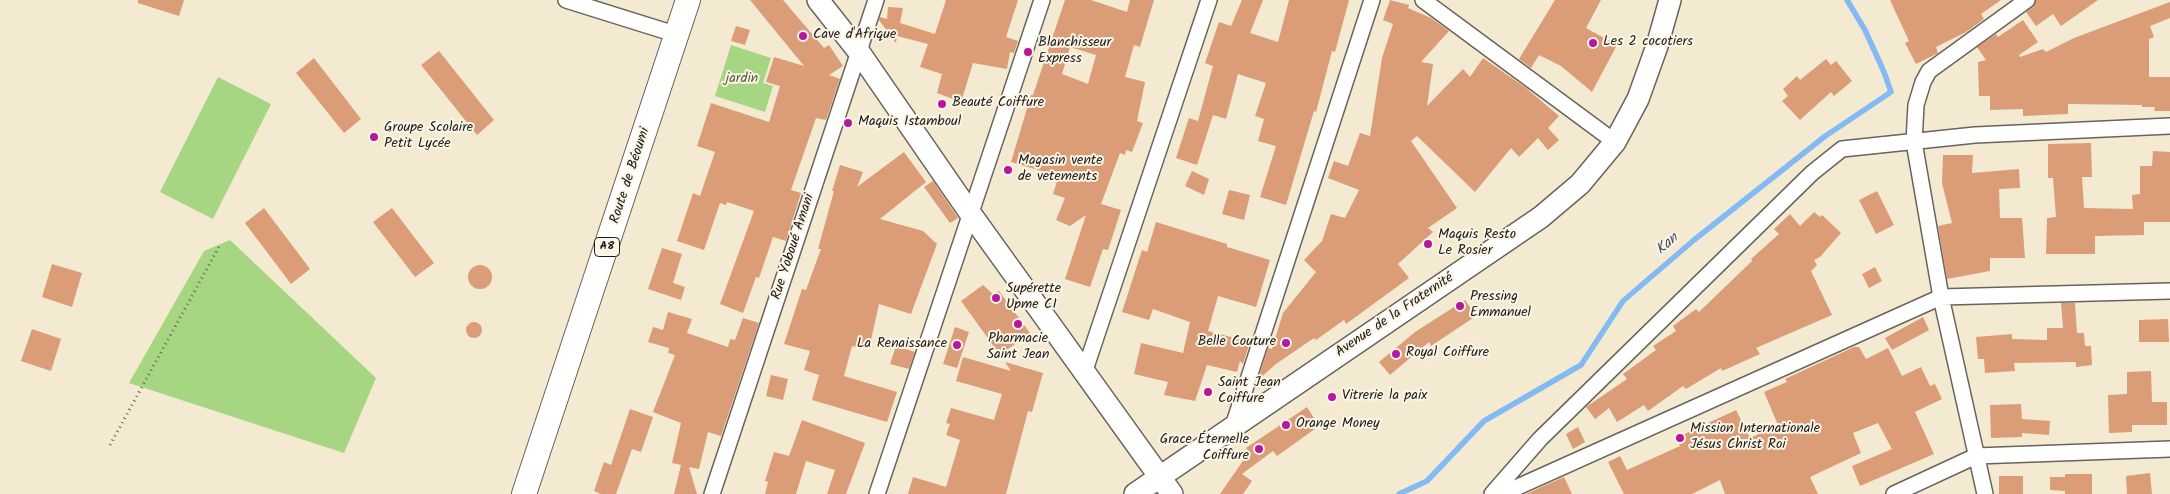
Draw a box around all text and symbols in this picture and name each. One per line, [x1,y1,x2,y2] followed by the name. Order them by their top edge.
[813,28,896,44] place label: Cave d'Afrique
[797,30,809,42] marker: Cave d'Afrique
[1603,35,1693,51] place label: Les 2 cocotiers
[1038,36,1111,68] place label: Blanchisseur Express
[1587,37,1599,49] marker: Les 2 cocotiers
[1022,46,1034,58] marker: Blanchisseur Express
[726,72,758,88] park label: jardin
[952,96,1044,112] place label: Beauté Coiffure
[936,98,948,110] marker: Beauté Coiffure
[858,115,961,131] place label: Maquis Istamboul
[842,117,854,129] marker: Maquis Istamboul
[384,121,473,154] place label: Groupe Scolaire Petit Lycée
[608,126,654,226] street label: Route de Béoumi
[368,131,380,143] marker: Groupe Scolaire Petit Lycée
[1018,154,1103,186] place label: Magasin vente de vetements
[1002,164,1014,176] marker: Magasin vente de vetements
[769,192,819,302] street label: Rue Yoboué Amani
[1438,228,1516,260] place label: Maquis Resto Le Rosier
[1653,230,1683,260] water label: Kan
[594,238,620,256] road number: A8
[1422,238,1434,250] marker: Maquis Resto Le Rosier
[1333,270,1457,362] street label: Avenue de la Fraternité
[1006,282,1061,314] place label: Supérette Upme CI
[1470,290,1531,322] place label: Pressing Emmanuel
[990,292,1002,304] marker: Supérette Upme CI
[1454,300,1466,312] marker: Pressing Emmanuel
[1012,318,1024,330] marker: Pharmacie Saint Jean
[987,332,1049,364] place label: Pharmacie Saint Jean
[1197,335,1276,351] place label: Belle Couture
[857,337,947,353] place label: La Renaissance
[1280,337,1292,349] marker: Belle Couture
[951,339,963,351] marker: La Renaissance
[1406,346,1489,362] place label: Royal Coiffure
[1390,348,1402,360] marker: Royal Coiffure
[1218,376,1281,408] place label: Saint Jean Coiffure
[1202,386,1214,398] marker: Saint Jean Coiffure
[1342,389,1427,405] place label: Vitrerie la paix
[1326,391,1338,403] marker: Vitrerie la paix
[1296,417,1380,433] place label: Orange Money
[1280,419,1292,431] marker: Orange Money
[1690,422,1820,454] place label: Mission Internationale Jésus Christ Roi
[1674,432,1686,444] marker: Mission Internationale Jésus Christ Roi
[1160,433,1249,466] place label: Grace Éternelle Coiffure
[1253,443,1265,455] marker: Grace Éternelle Coiffure

